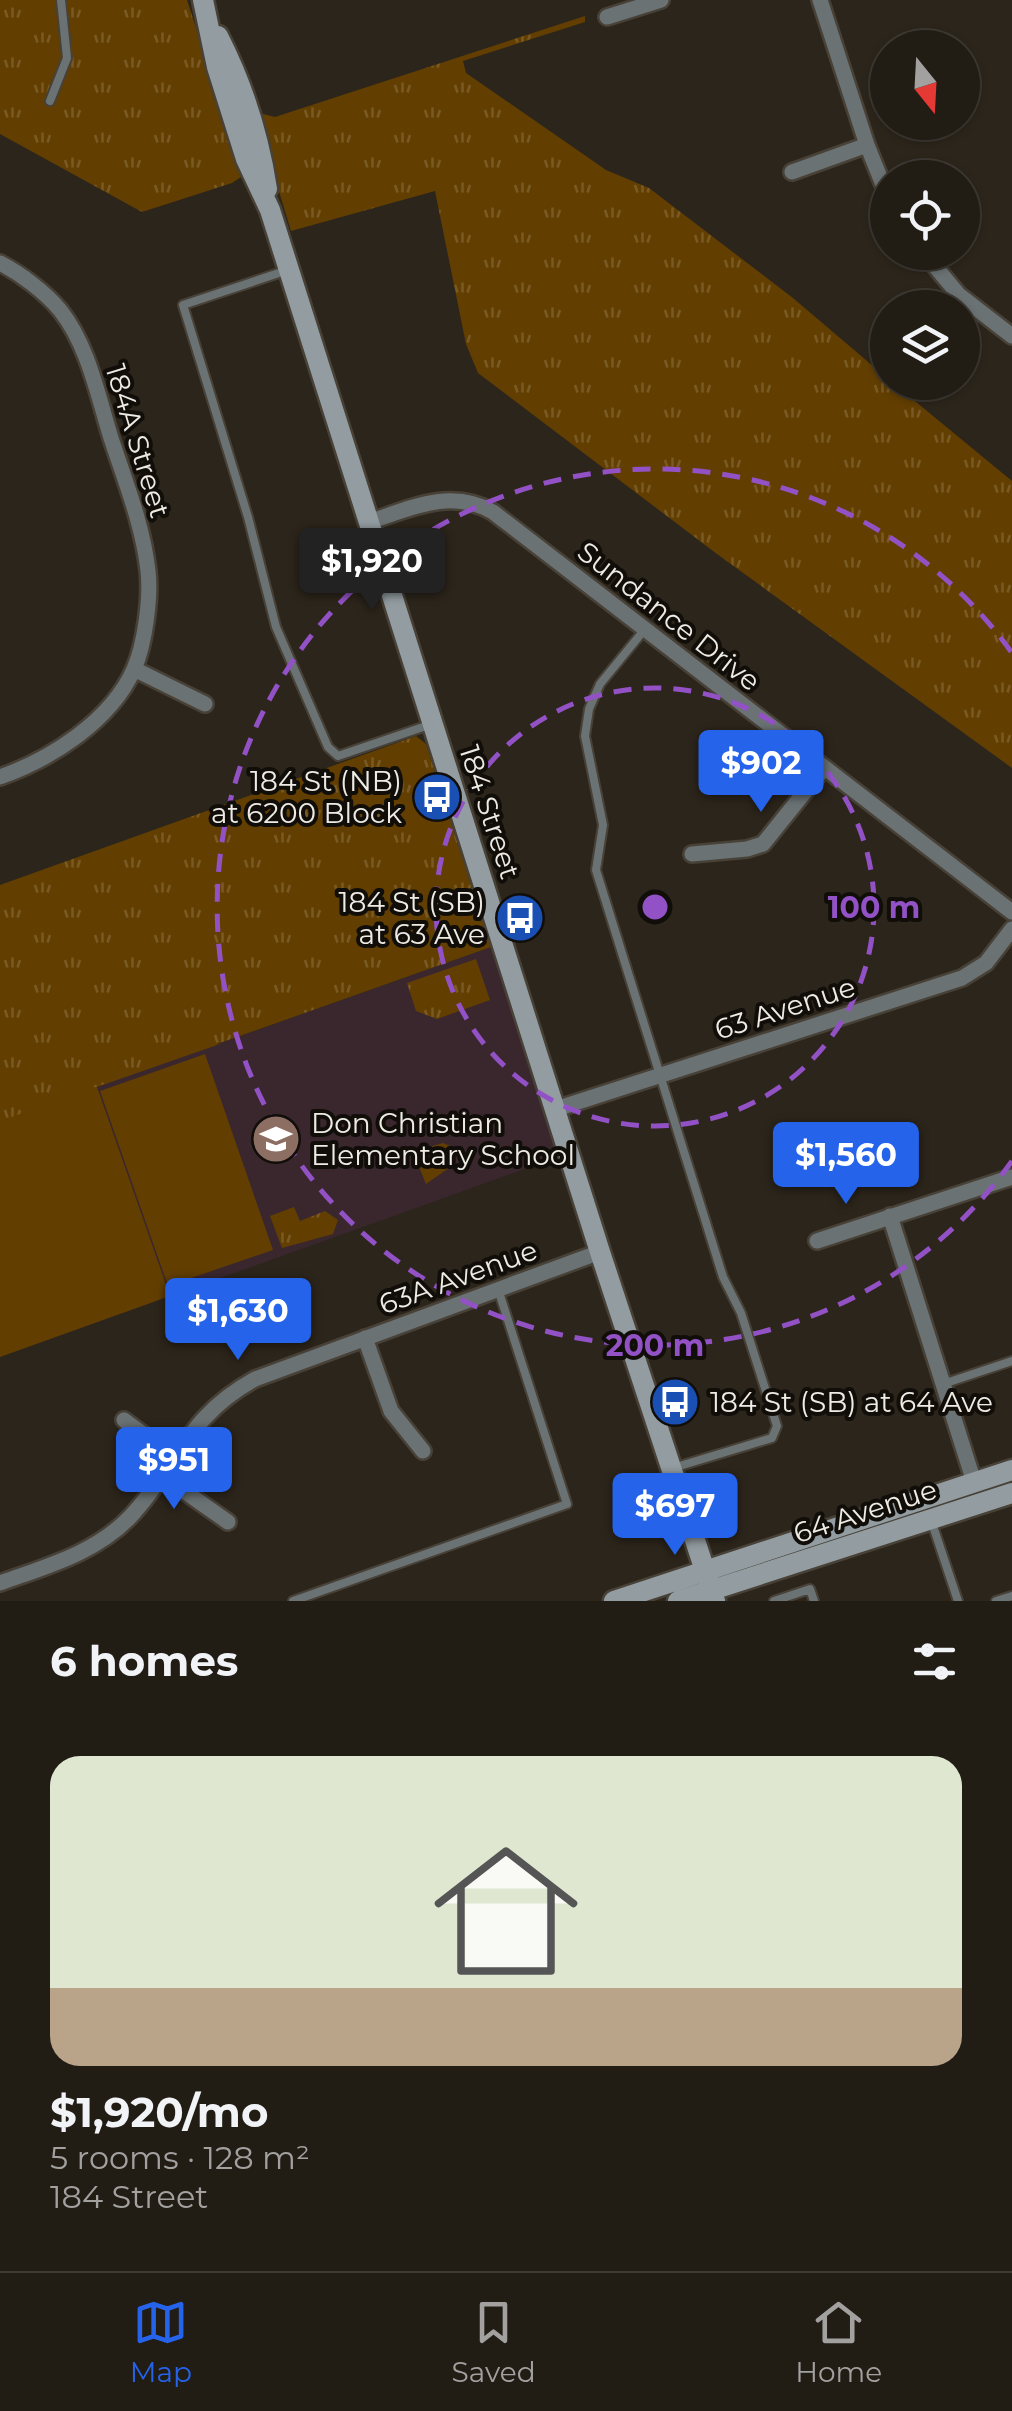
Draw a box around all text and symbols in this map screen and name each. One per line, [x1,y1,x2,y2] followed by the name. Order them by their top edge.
[870,30,980,140] north arrow
[870,30,980,400] map controls
[870,160,980,270] button: locate
[870,290,980,400] button: layers
[99,360,177,522] street label: 184A Street
[291,528,453,613] pin: $1,920
[571,534,767,698] street label: Sundance Drive
[321,541,423,580] text: $1,920
[702,730,820,815] pin: $902
[452,741,528,883] street label: 184 Street
[721,743,801,782] text: $902
[211,764,402,830] place label: 184 St (NB) at 6200 Block
[411,771,463,823] bus stop icon: 184 St (NB) at 6200 Block
[339,885,485,951] place label: 184 St (SB) at 63 Ave
[637,889,673,925] centre of rings
[828,889,920,926] text: 100 m
[494,892,546,944] bus stop icon: 184 St (SB) at 63 Ave
[710,969,860,1047] street label: 63 Avenue
[311,1106,575,1172] place label: Don Christian Elementary School
[250,1113,302,1165] school or university icon: Don Christian Elementary School
[765,1122,927,1207] pin: $1,560
[795,1135,897,1174] text: $1,560
[374,1233,542,1321] street label: 63A Avenue
[157,1278,319,1363] pin: $1,630
[187,1291,289,1330] text: $1,630
[606,1327,704,1364] text: 200 m
[649,1376,701,1428] bus stop icon: 184 St (SB) at 64 Ave
[710,1385,993,1419] place label: 184 St (SB) at 64 Ave
[115,1427,233,1512] pin: $951
[138,1440,210,1479] text: $951
[789,1472,941,1550] street label: 64 Avenue
[616,1473,734,1558] pin: $697
[635,1486,715,1525] text: $697
[907,1634,962,1689] icon: filters
[50,1635,238,1687] text: 6 homes
[416,1821,596,2001] icon: home
[50,2086,268,2138] text: $1,920/mo
[50,2138,310,2177] text: 5 rooms · 128 m²
[50,2177,208,2216] text: 184 Street
[130,2295,192,2389] tab: Map
[452,2295,536,2389] tab: Saved
[795,2295,882,2389] tab: Home

